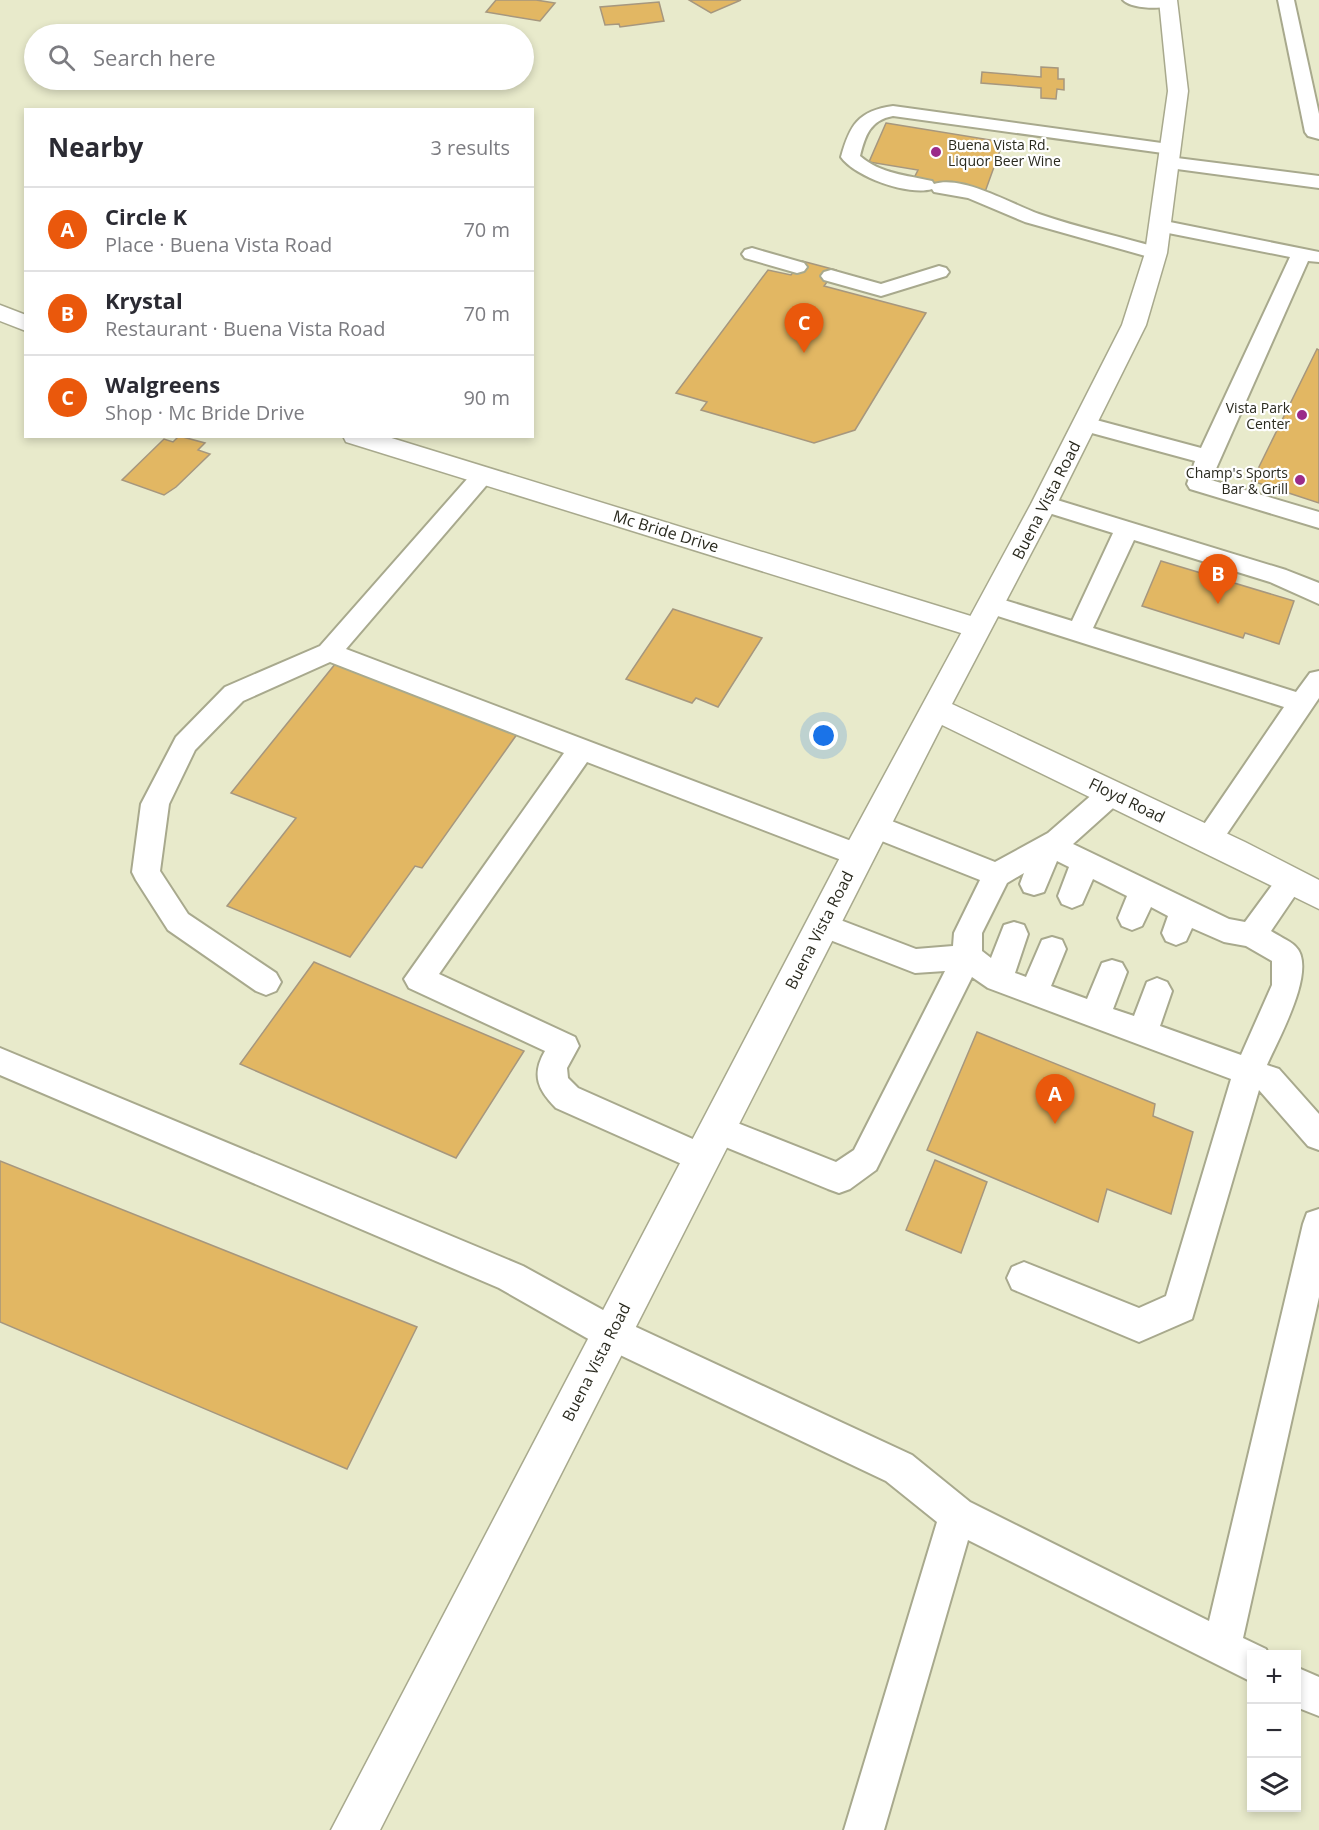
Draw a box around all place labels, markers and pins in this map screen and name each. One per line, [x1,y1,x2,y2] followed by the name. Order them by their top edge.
[948,135,1061,170] place label: Buena Vista Rd. Liquor Beer Wine
[929,145,943,159] marker: Buena Vista Rd. Liquor Beer Wine
[784,304,824,353] pin: C
[1226,398,1291,433] place label: Vista Park Center
[1295,408,1309,422] marker: Vista Park Center
[1186,463,1288,498] place label: Champ's Sports Bar & Grill
[1293,473,1307,487] marker: Champ's Sports Bar & Grill
[1198,554,1238,604] pin: B
[1036,1074,1074,1124] pin: A

